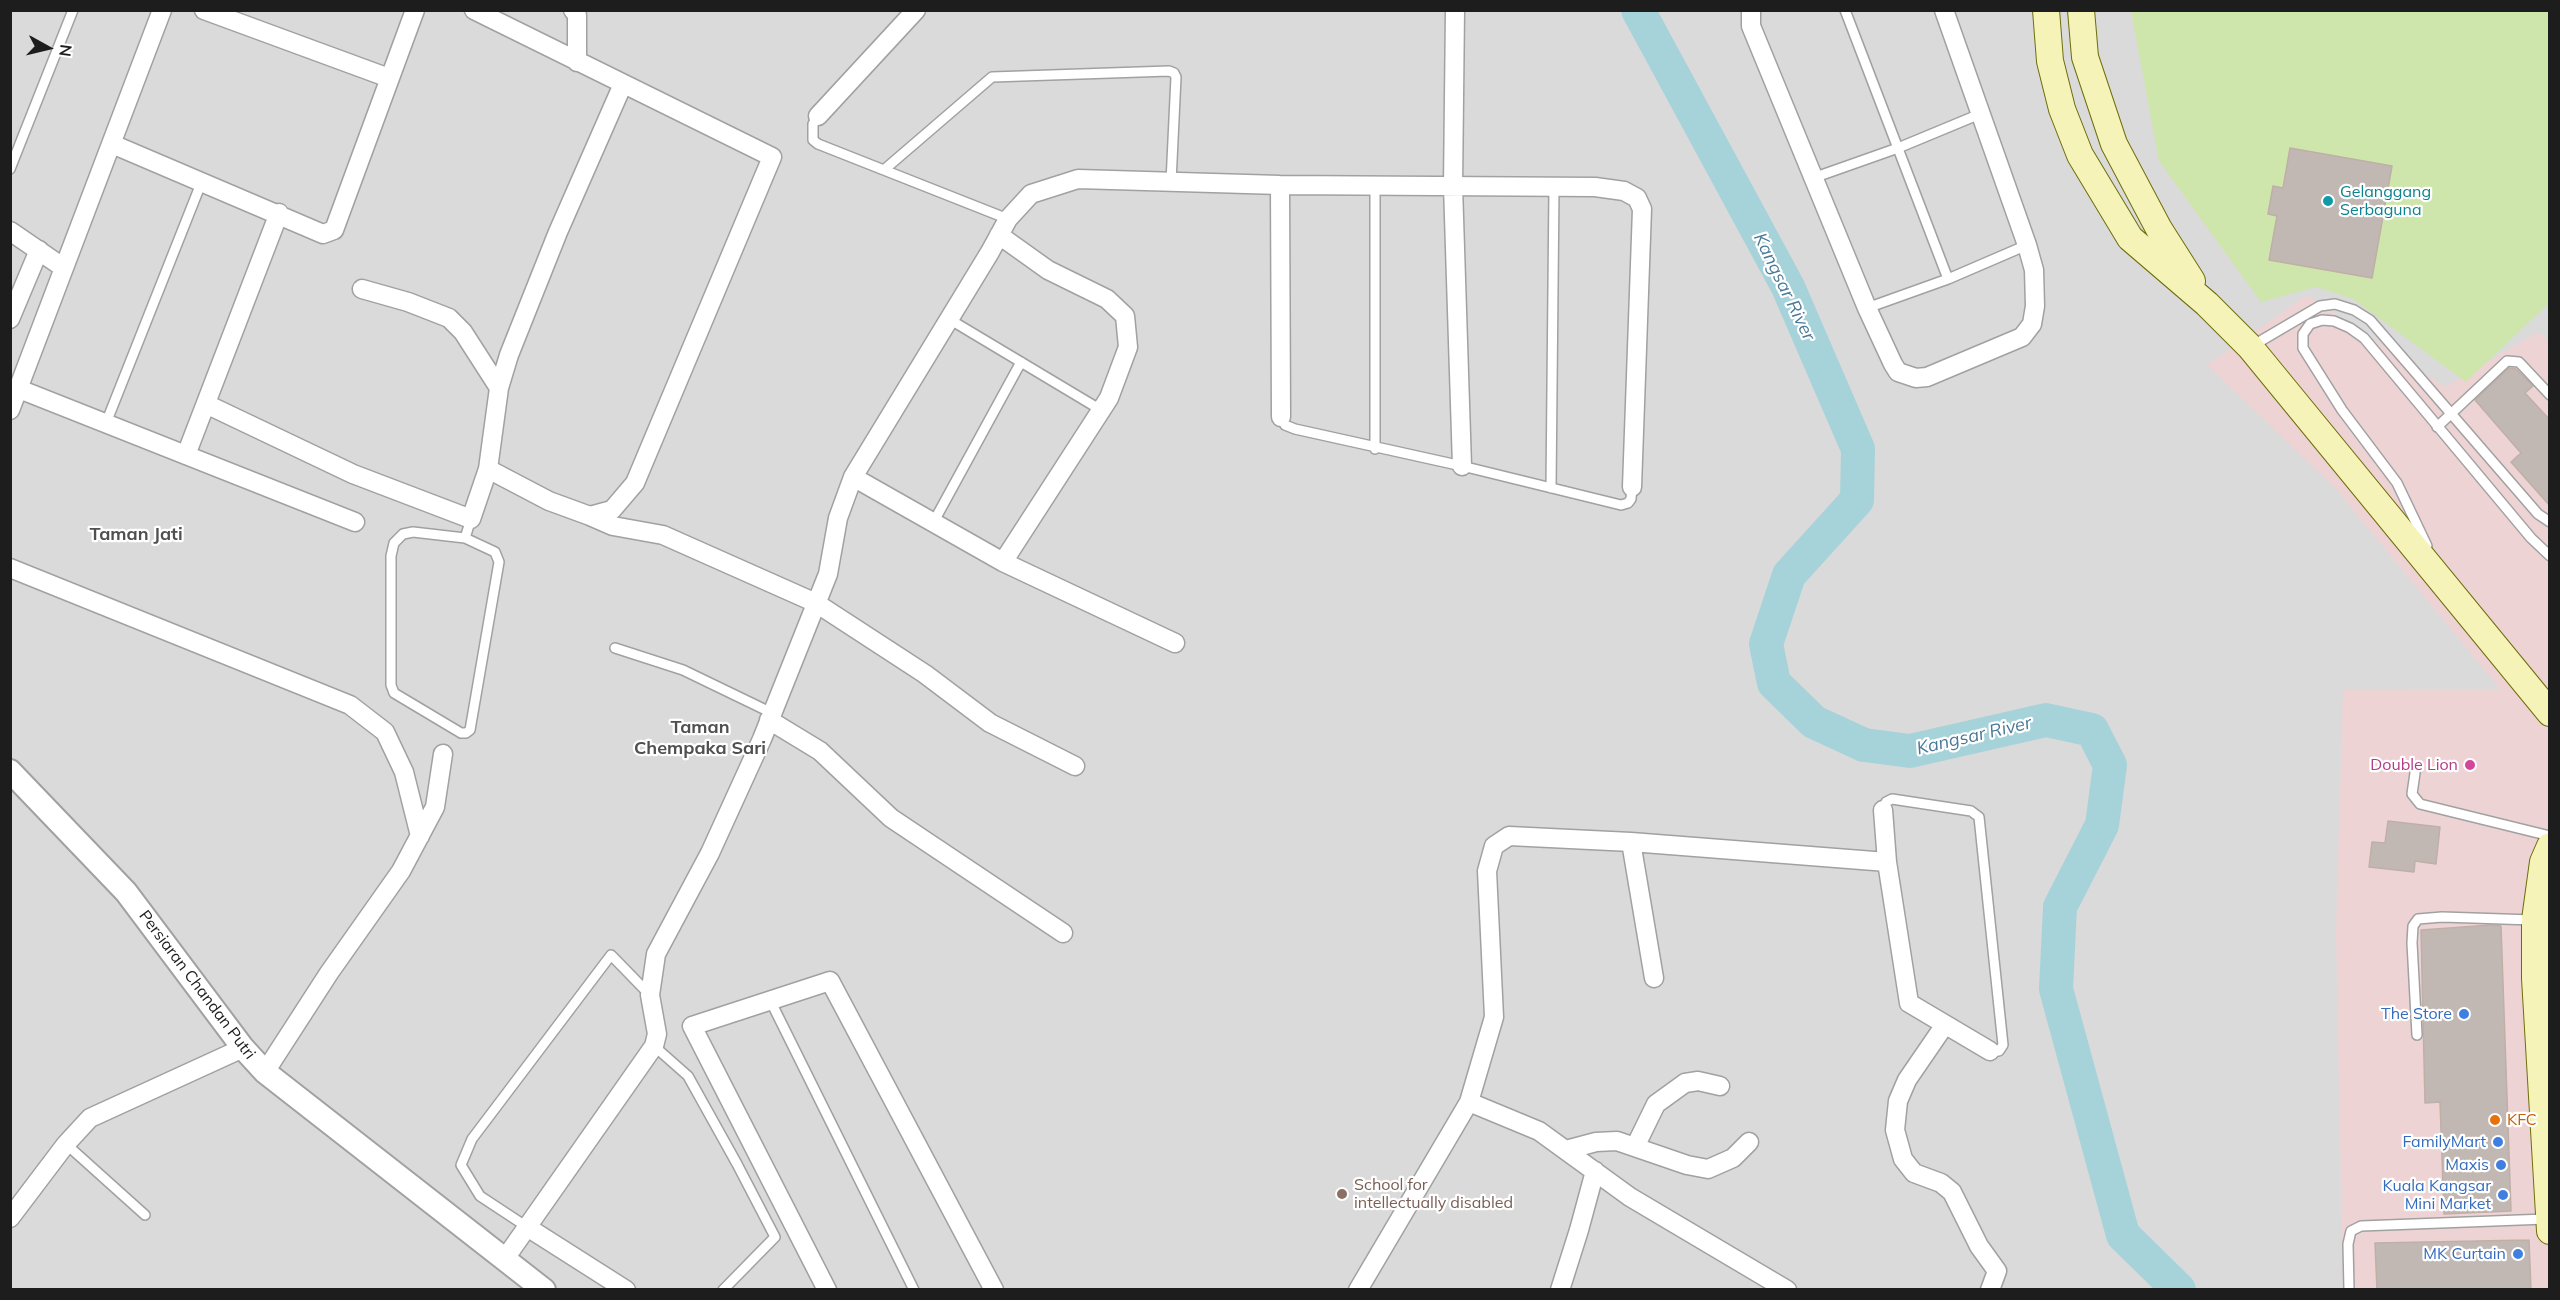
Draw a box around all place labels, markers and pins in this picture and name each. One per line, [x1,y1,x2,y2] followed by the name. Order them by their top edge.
[2340,182,2431,220] place label: Gelanggang Serbaguna
[2321,194,2335,208] marker: Gelanggang Serbaguna
[2370,755,2458,775] place label: Double Lion
[2463,758,2477,772] marker: Double Lion
[2381,1004,2452,1024] place label: The Store
[2457,1007,2471,1021] marker: The Store
[2507,1110,2537,1130] place label: KFC
[2488,1113,2502,1127] marker: KFC
[2402,1132,2486,1152] place label: FamilyMart
[2491,1135,2505,1149] marker: FamilyMart
[2445,1155,2489,1175] place label: Maxis
[2494,1158,2508,1172] marker: Maxis
[1354,1175,1513,1213] place label: School for intellectually disabled
[2382,1176,2491,1214] place label: Kuala Kangsar Mini Market
[1335,1187,1349,1201] marker: School for intellectually disabled
[2496,1188,2510,1202] marker: Kuala Kangsar Mini Market
[2423,1244,2506,1264] place label: MK Curtain
[2511,1247,2525,1261] marker: MK Curtain

